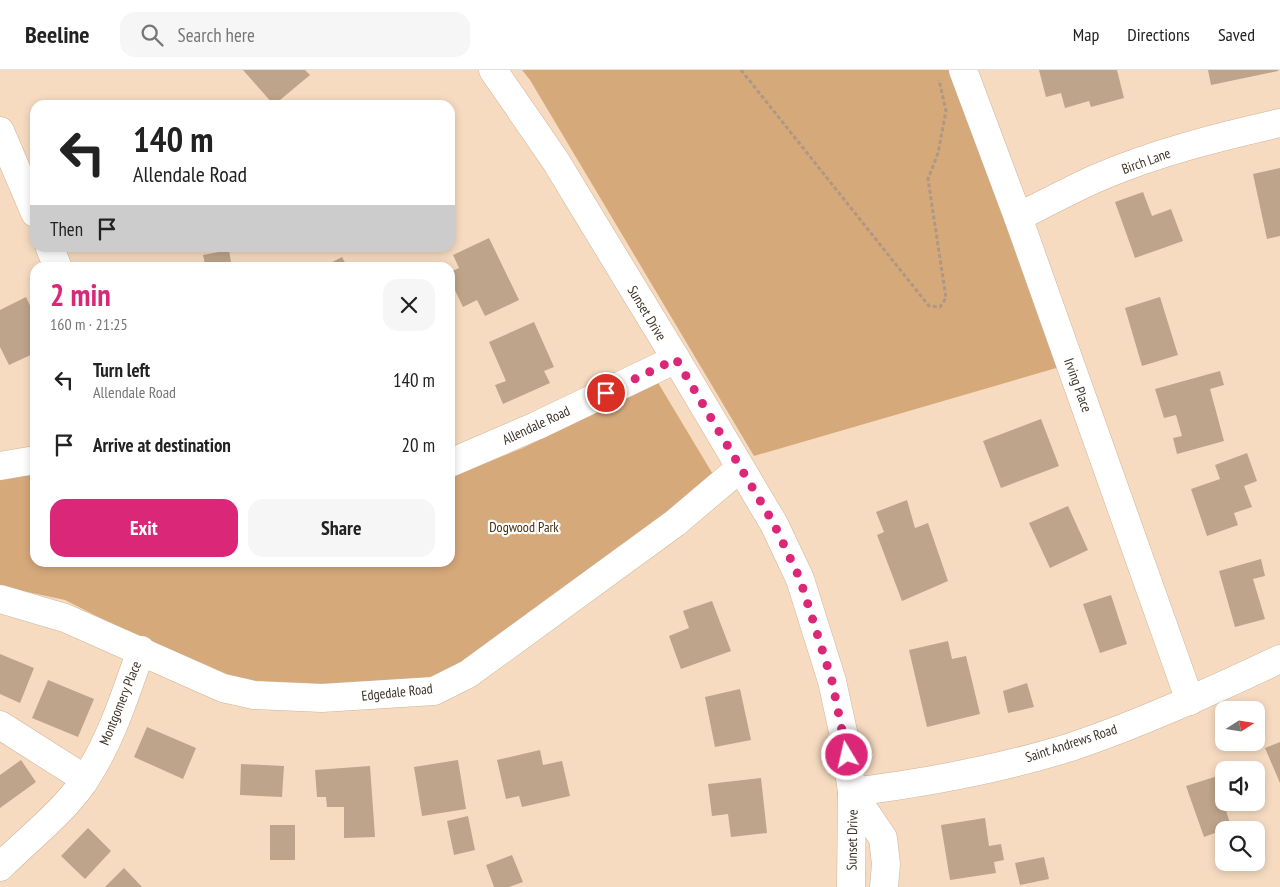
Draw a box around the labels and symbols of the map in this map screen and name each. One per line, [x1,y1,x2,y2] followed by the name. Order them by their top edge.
[1119,144,1173,178] street label: Birch Lane
[624,282,671,344] street label: Sunset Drive
[1060,355,1096,415] street label: Irving Place
[585,372,627,414] pin
[499,401,573,449] street label: Allendale Road
[489,518,559,536] park label: Dogwood Park
[95,658,145,748] street label: Montgomery Place
[361,679,433,705] street label: Edgedale Road
[1215,701,1265,751] north arrow
[1023,720,1119,766] street label: Saint Andrews Road
[820,728,872,780] position arrow
[842,809,862,871] street label: Sunset Drive

